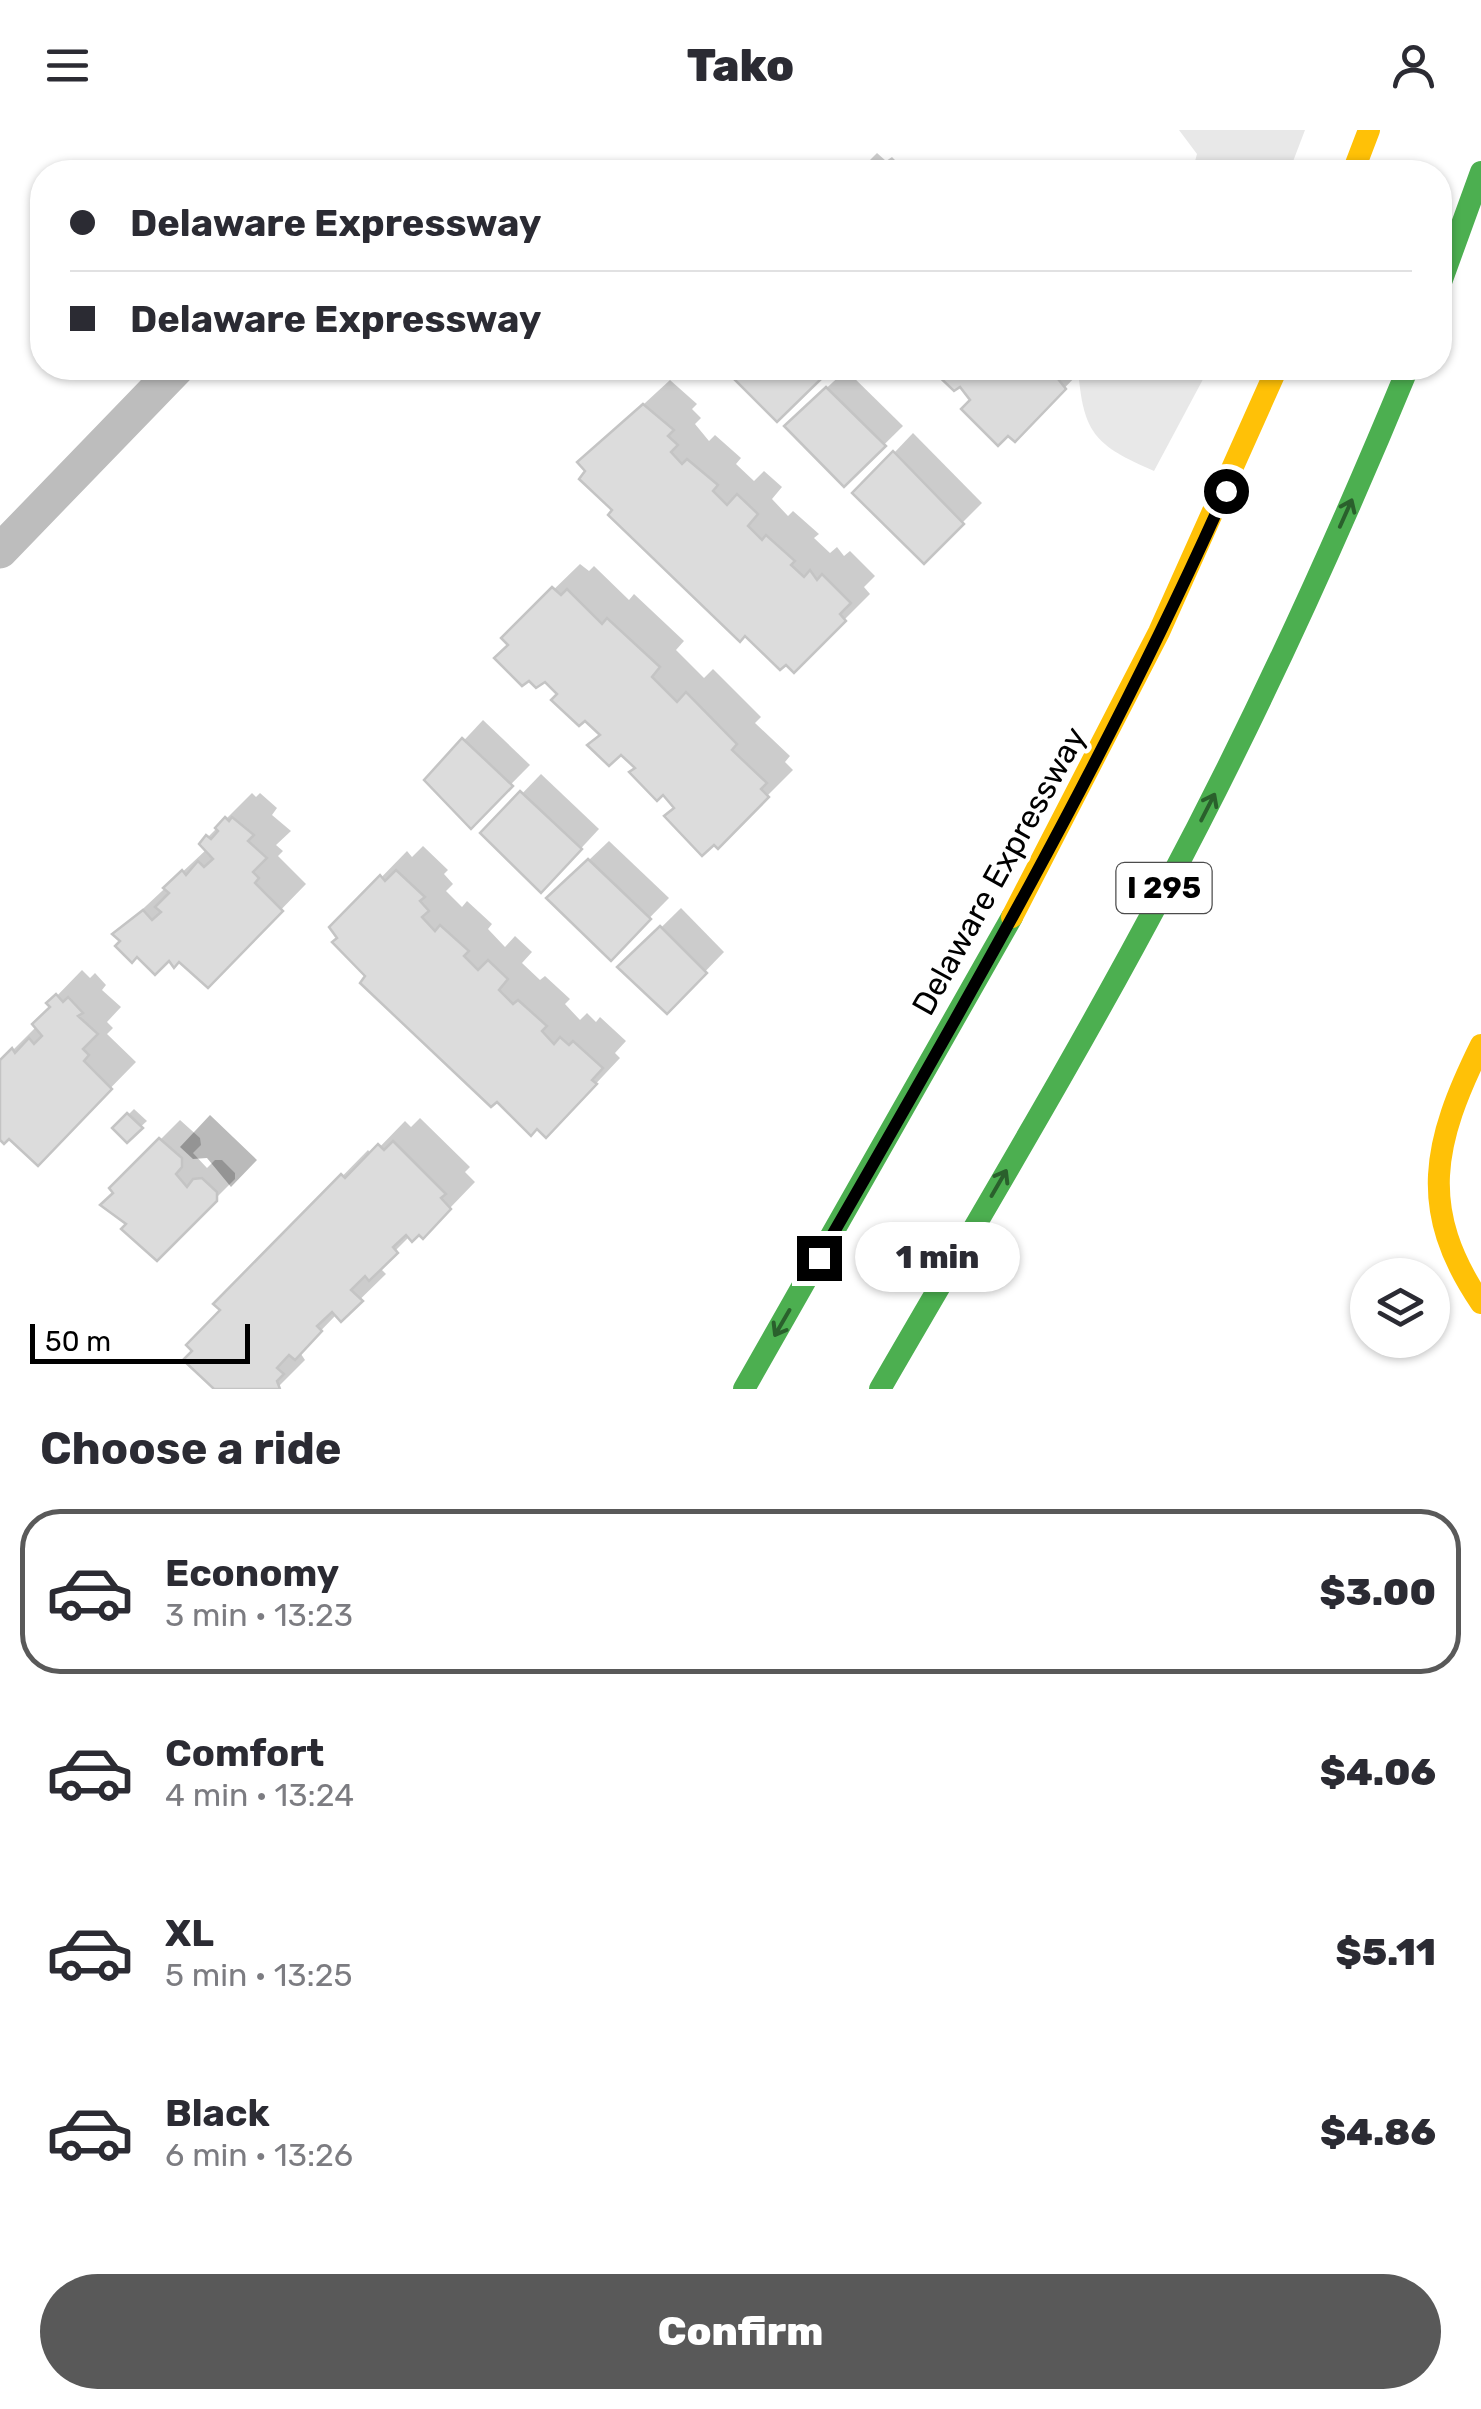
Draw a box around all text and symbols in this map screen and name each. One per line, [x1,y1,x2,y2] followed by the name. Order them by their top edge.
[40,38,95,93] icon: menu
[1386,38,1441,93] icon: person
[687,39,794,92] text: Tako
[130,200,541,246] text: Delaware Expressway
[130,296,541,342] text: Delaware Expressway
[1204,469,1249,514] route start
[1338,498,1356,529] one-way arrow
[904,720,1094,1022] street label: Delaware Expressway
[1199,793,1218,823] one-way arrow
[1116,863,1212,913] road number: I 295
[989,1169,1009,1198] one-way arrow
[854,1223,1019,1293] callout: 1 min
[797,1236,842,1281] route end
[896,1238,979,1276] text: 1 min
[1350,1258,1450,1358] map controls
[1350,1258,1450,1358] button: layers
[772,1308,792,1337] one-way arrow
[30,1319,250,1364] scale bar
[45,1325,111,1358] text: 50 m
[40,1422,342,1475] text: Choose a ride
[45,1547,135,1637] icon: car
[165,1550,339,1596] text: Economy
[1320,1569,1436,1615] text: $3.00
[165,1596,353,1634] text: 3 min · 13:23
[45,1727,135,1817] icon: car
[165,1730,324,1776] text: Comfort
[1320,1749,1436,1795] text: $4.06
[165,1776,354,1814] text: 4 min · 13:24
[45,1907,135,1997] icon: car
[165,1910,214,1956] text: XL
[1336,1929,1436,1975] text: $5.11
[165,1956,353,1994] text: 5 min · 13:25
[45,2087,135,2177] icon: car
[165,2090,270,2136] text: Black
[1320,2109,1436,2155] text: $4.86
[165,2136,353,2174] text: 6 min · 13:26
[40,2274,1441,2389] button: Confirm

